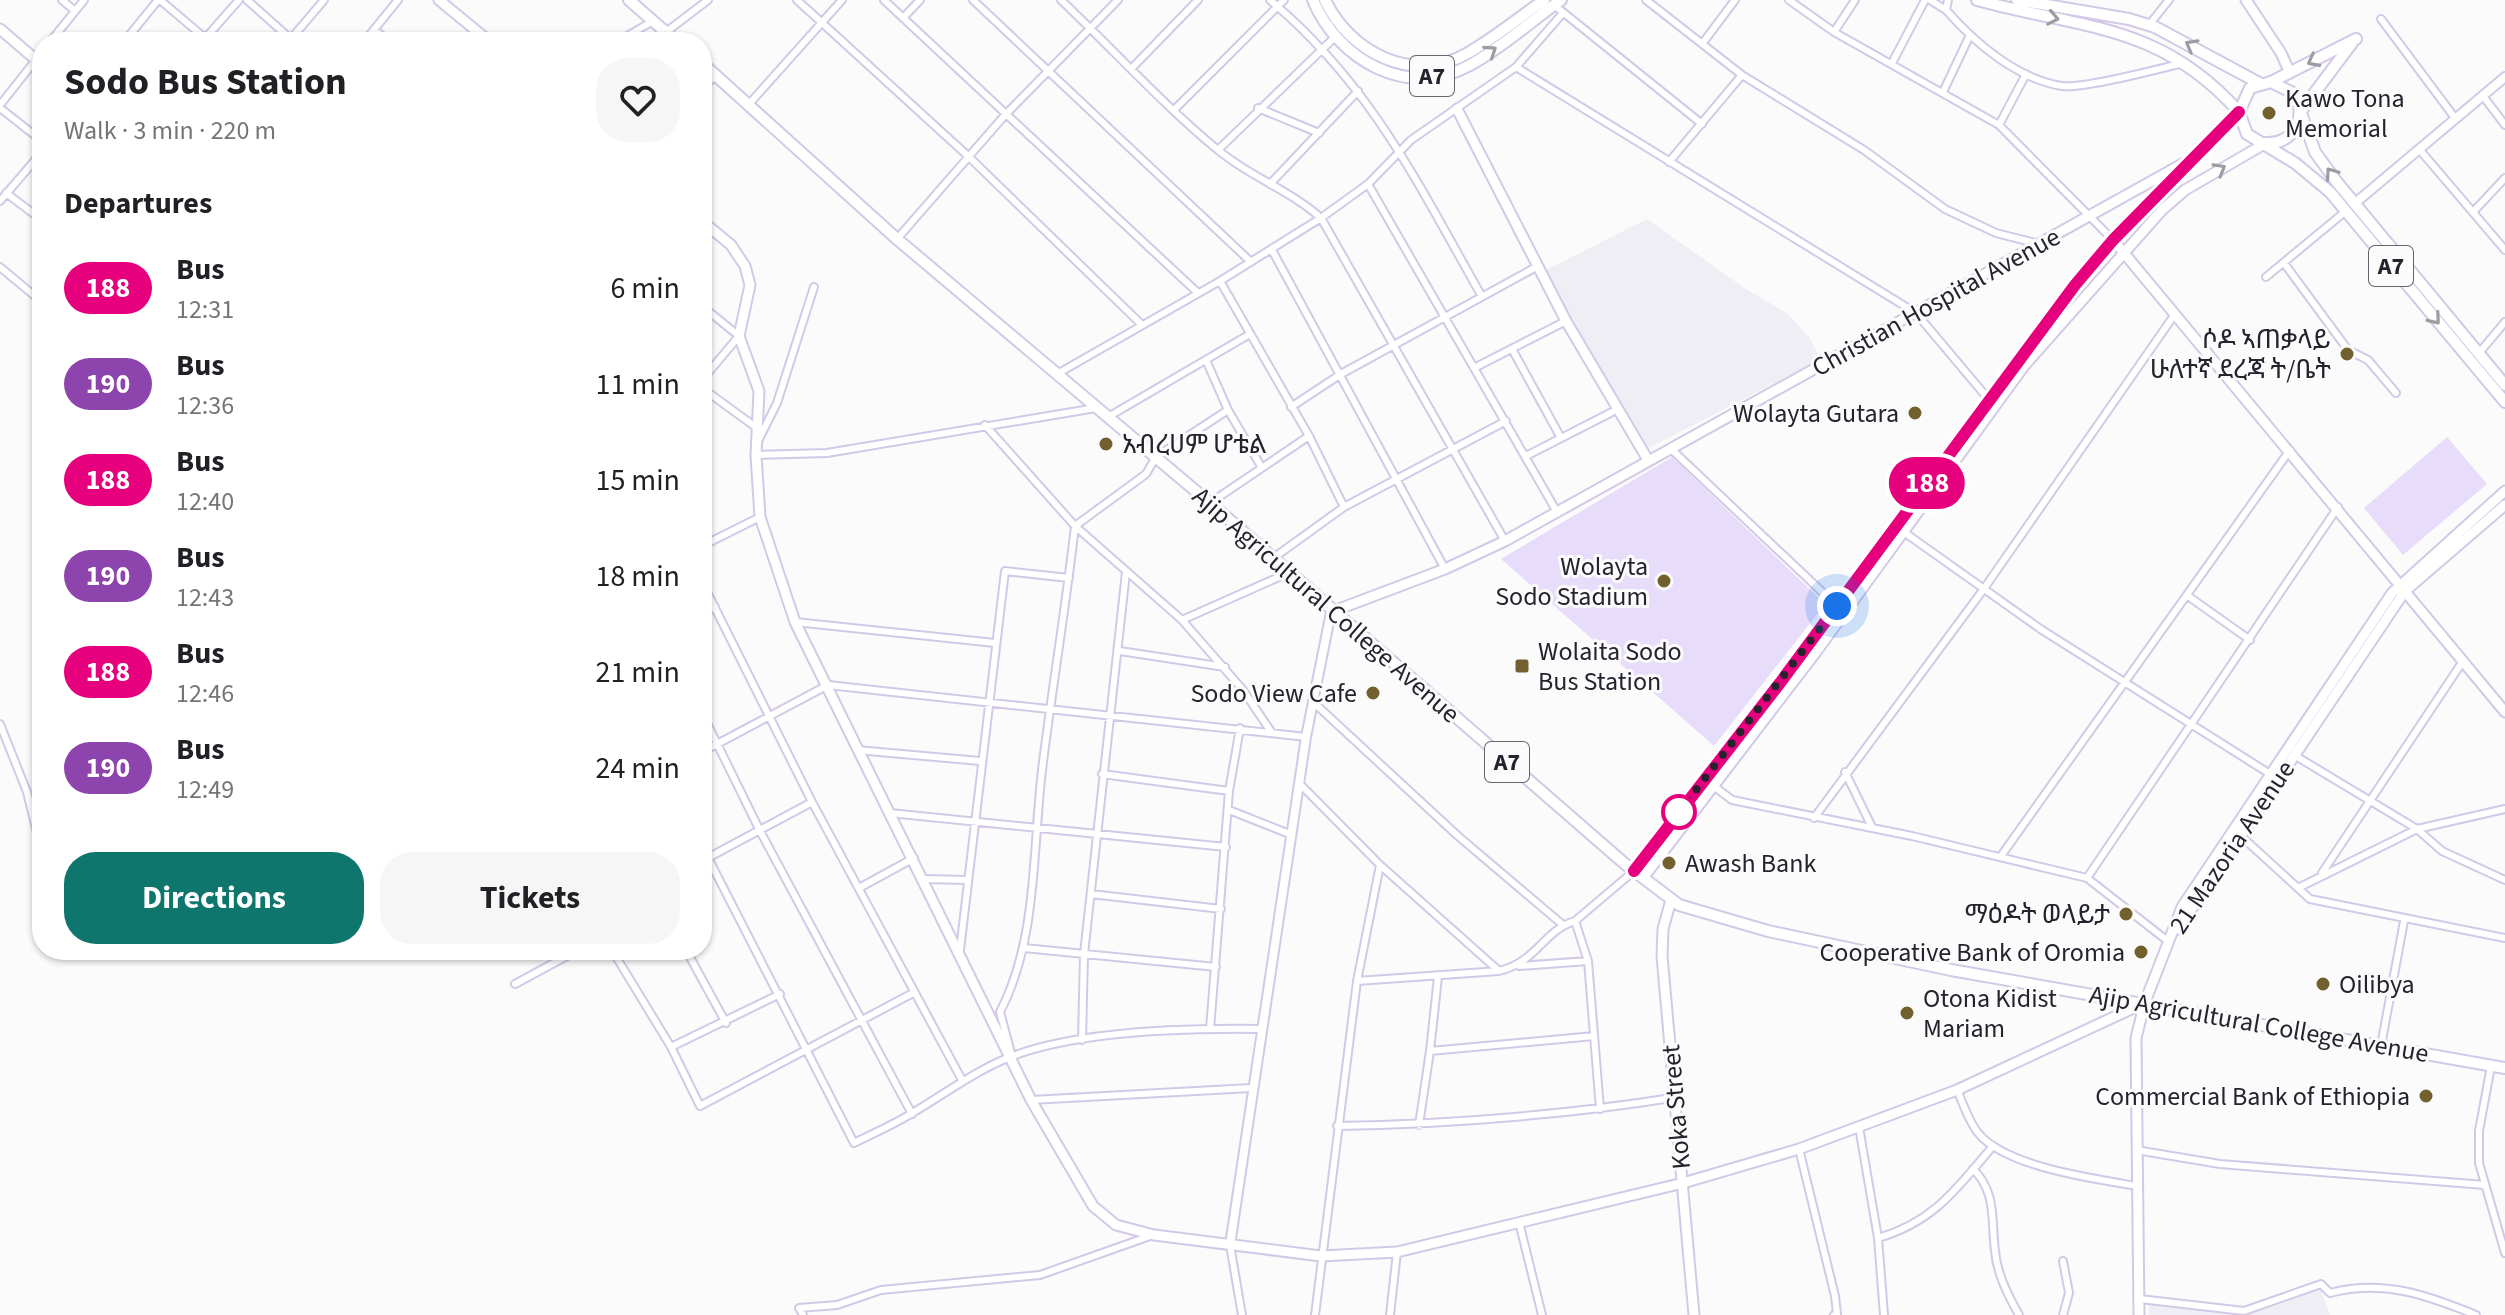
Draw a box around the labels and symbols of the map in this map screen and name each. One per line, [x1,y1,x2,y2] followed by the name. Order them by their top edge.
[2045,9,2059,26] one-way arrow
[2186,39,2200,55] one-way arrow
[1483,46,1497,61] one-way arrow
[2308,51,2322,67] one-way arrow
[1410,56,1454,96] road number: A7
[2285,80,2405,147] place label: Kawo Tona Memorial
[2260,104,2278,122] marker: Kawo Tona Memorial
[2211,163,2226,179] one-way arrow
[2326,168,2340,182] one-way arrow
[1805,218,2067,386] street label: Christian Hospital Avenue
[2369,246,2413,286] road number: A7
[2425,310,2440,324] one-way arrow
[2150,321,2331,388] place label: ሶዶ ኣጠቃላይ ሁለተኛ ደረጃ ት/ቤት
[2338,345,2356,363] marker: ሶዶ ኣጠቃላይ ሁለተኛ ደረጃ ት/ቤት
[1733,395,1899,432] place label: Wolayta Gutara
[1906,404,1924,422] marker: Wolayta Gutara
[1122,426,1267,463] place label: አብረሀም ሆቴል
[1097,435,1115,453] marker: አብረሀም ሆቴል
[1881,457,1973,509] line badge: 188
[1184,478,1468,732] street label: Ajip Agricultural College Avenue
[1495,548,1648,615] place label: Wolayta Sodo Stadium
[1655,572,1673,590] marker: Wolayta Sodo Stadium
[1817,586,1857,626] your location
[1538,633,1682,700] place label: Wolaita Sodo Bus Station
[1513,657,1531,675] marker: Wolaita Sodo Bus Station
[1190,675,1357,712] place label: Sodo View Cafe
[1364,684,1382,702] marker: Sodo View Cafe
[1485,742,1529,782] road number: A7
[2160,753,2304,941] street label: 21 Mazoria Avenue
[1662,795,1696,829] unlabelled marker
[1685,845,1816,882] place label: Awash Bank
[1660,854,1678,872] marker: Awash Bank
[1965,896,2110,933] place label: ማዕዶት ወላይታ
[2117,905,2135,923] marker: ማዕዶት ወላይታ
[1819,934,2125,971] place label: Cooperative Bank of Oromia
[2132,943,2150,961] marker: Cooperative Bank of Oromia
[2339,966,2415,1003] place label: Oilibya
[2314,975,2332,993] marker: Oilibya
[2086,976,2432,1072] street label: Ajip Agricultural College Avenue
[1923,980,2057,1047] place label: Otona Kidist Mariam
[1898,1004,1916,1022] marker: Otona Kidist Mariam
[1652,1043,1700,1171] street label: Koka Street
[2095,1078,2410,1115] place label: Commercial Bank of Ethiopia
[2417,1087,2435,1105] marker: Commercial Bank of Ethiopia

